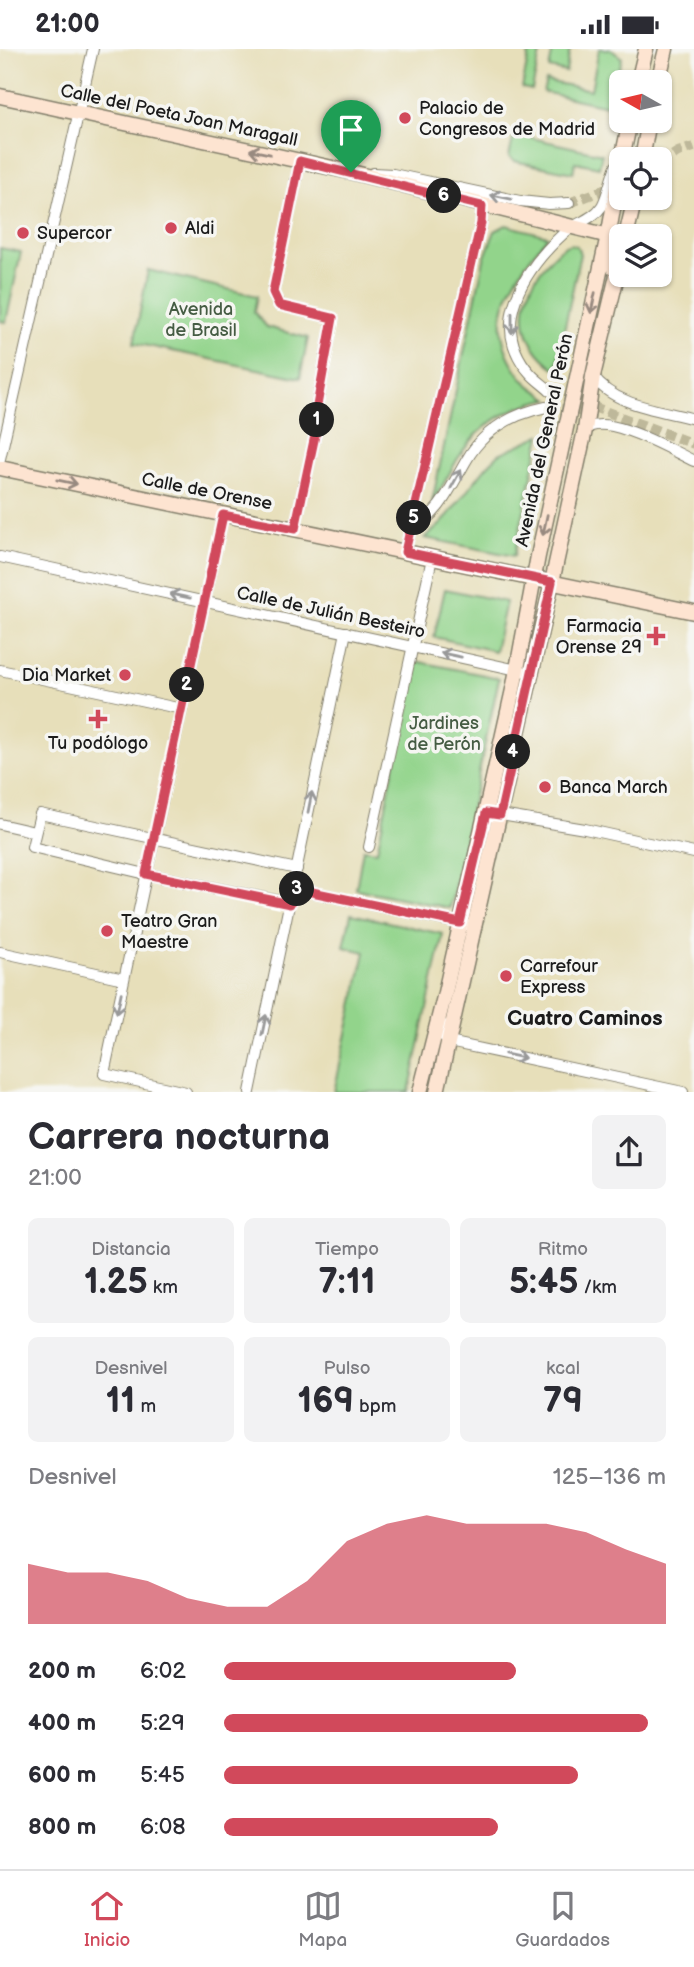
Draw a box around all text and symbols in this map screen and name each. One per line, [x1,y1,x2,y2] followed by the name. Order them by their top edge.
[35,9,100,40] text: 21:00
[609,70,672,133] north arrow
[609,70,672,287] map controls
[58,80,299,151] street label: Calle del Poeta Joan Maragall
[419,98,595,140] place label: Palacio de Congresos de Madrid
[321,100,381,172] pin
[397,110,413,126] marker: Palacio de Congresos de Madrid
[332,111,370,149] icon: arrive
[249,145,272,159] one-way arrow
[609,147,672,210] button: locate
[426,179,462,213] pin: 6
[438,184,449,207] text: 6
[490,189,513,203] one-way arrow
[185,218,214,239] place label: Aldi
[163,220,179,236] marker: Aldi
[37,223,112,244] place label: Supercor
[609,224,672,287] button: layers
[15,225,31,241] marker: Supercor
[586,291,600,314] one-way arrow
[165,299,237,341] park label: Avenida de Brasil
[506,311,519,334] one-way arrow
[512,332,577,549] street label: Avenida del General Perón
[300,403,334,437] pin: 1
[313,408,321,431] text: 1
[140,469,274,515] street label: Calle de Orense
[449,470,463,490] one-way arrow
[55,476,78,490] one-way arrow
[396,501,432,535] pin: 5
[408,506,419,529] text: 5
[537,513,551,536] one-way arrow
[235,582,427,643] street label: Calle de Julián Besteiro
[169,588,192,602] one-way arrow
[556,616,642,658] place label: Farmacia Orense 29
[648,628,664,644] marker: Farmacia Orense 29
[440,647,463,661] one-way arrow
[22,665,111,686] place label: Dia Market
[117,667,133,683] marker: Dia Market
[170,667,204,703] pin: 2
[181,673,192,696] text: 2
[88,709,108,729] marker: Tu podólogo
[407,713,481,755] park label: Jardines de Perón
[48,733,148,754] place label: Tu podólogo
[496,735,530,769] pin: 4
[507,740,518,763] text: 4
[559,777,668,798] place label: Banca March
[537,779,553,795] marker: Banca March
[303,791,317,814] one-way arrow
[280,871,314,907] pin: 3
[291,877,302,900] text: 3
[121,911,218,953] place label: Teatro Gran Maestre
[99,923,115,939] marker: Teatro Gran Maestre
[520,956,598,998] place label: Carrefour Express
[498,968,514,984] marker: Carrefour Express
[112,991,125,1014] one-way arrow
[507,1006,663,1031] district label: Cuatro Caminos
[257,1014,271,1037] one-way arrow
[504,1050,526,1063] one-way arrow
[28,1115,330,1160] text: Carrera nocturna
[592,1115,666,1189] button: share
[28,1164,82,1192] text: 21:00
[91,1238,171,1261] text: Distancia
[315,1238,379,1261] text: Tiempo
[538,1238,588,1261] text: Ritmo
[84,1261,148,1304] text: 1.25
[318,1261,376,1304] text: 7:11
[509,1261,578,1304] text: 5:45
[148,1276,178,1299] text: km
[578,1276,617,1299] text: /km
[94,1357,168,1380] text: Desnivel
[324,1357,370,1380] text: Pulso
[546,1357,580,1380] text: kcal
[106,1380,135,1423] text: 11
[297,1380,354,1423] text: 169
[543,1380,583,1423] text: 79
[135,1395,156,1418] text: m
[354,1395,397,1418] text: bpm
[28,1463,117,1491] text: Desnivel
[553,1463,666,1491] text: 125–136 m
[28,1657,96,1685] text: 200 m
[140,1657,186,1685] text: 6:02
[28,1709,96,1737] text: 400 m
[140,1709,185,1737] text: 5:29
[28,1761,96,1789] text: 600 m
[140,1761,185,1789] text: 5:45
[28,1813,96,1841] text: 800 m
[140,1813,186,1841] text: 6:08
[84,1887,130,1952] tab: Inicio
[298,1887,347,1952] tab: Mapa
[515,1887,610,1952] tab: Guardados

